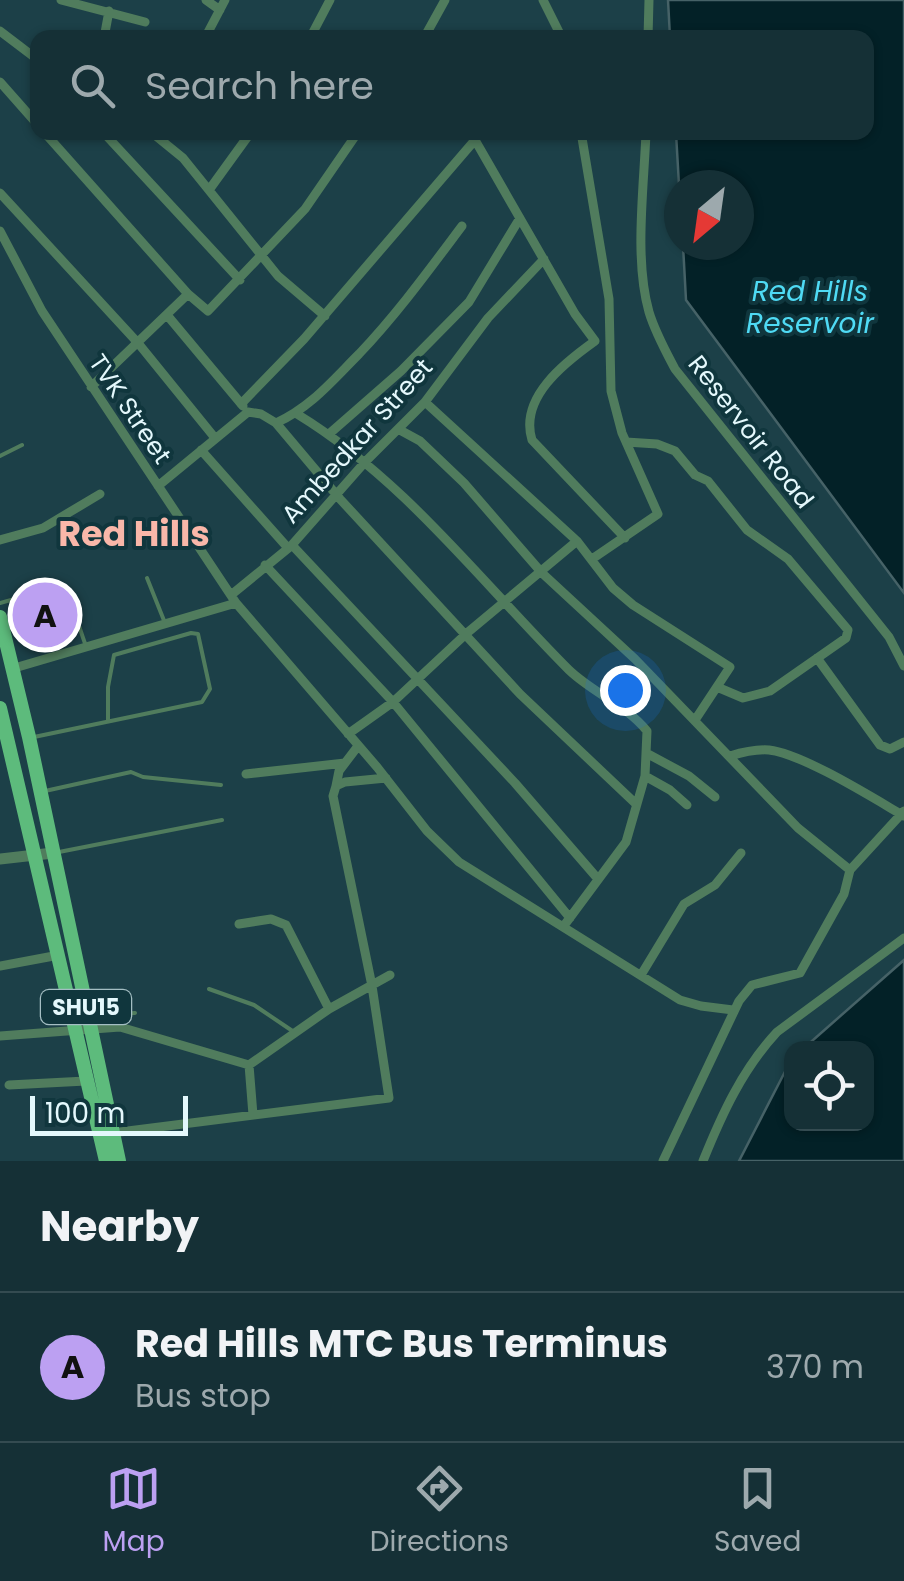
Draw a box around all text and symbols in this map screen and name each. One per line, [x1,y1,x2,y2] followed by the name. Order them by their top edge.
[30,30,874,140] search box
[65,58,120,113] icon: search
[145,59,374,112] text: Search here
[664,170,754,260] north arrow
[746,272,874,343] water label: Red Hills Reservoir
[80,347,180,471] street label: TVK Street
[680,348,822,516] street label: Reservoir Road
[273,351,441,531] street label: Ambedkar Street
[58,509,210,558] district label: Red Hills
[12,578,78,652] pin: A
[600,665,651,716] your location
[41,990,131,1024] road number: SHU15
[784,1041,874,1131] map controls
[784,1041,874,1131] button: locate
[30,1091,188,1136] scale bar
[45,1094,125,1133] text: 100 m
[40,1197,199,1256] text: Nearby
[135,1317,668,1370] text: Red Hills MTC Bus Terminus
[61,1344,84,1389] text: A
[766,1344,864,1389] text: 370 m
[135,1373,271,1418] text: Bus stop
[103,1461,165,1563] tab: Map
[370,1461,509,1563] tab: Directions
[714,1461,801,1563] tab: Saved

